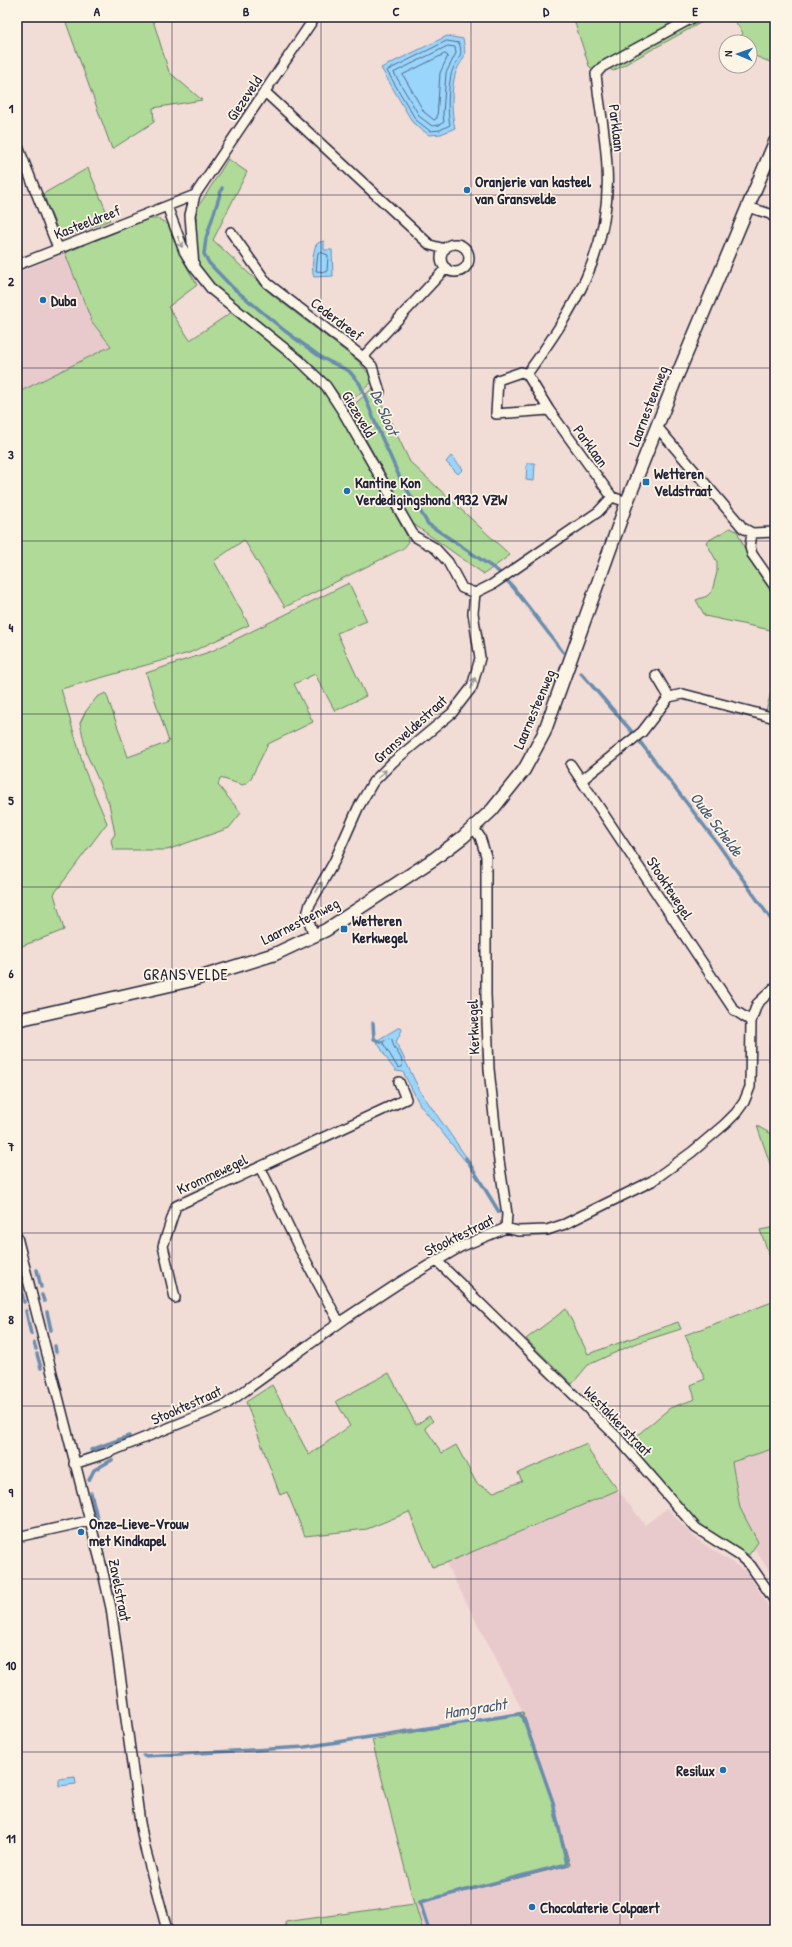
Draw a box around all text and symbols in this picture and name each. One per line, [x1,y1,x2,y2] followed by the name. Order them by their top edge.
[94,2,101,20] text: A
[243,2,250,20] text: B
[392,2,400,20] text: C
[543,2,550,20] text: D
[692,2,698,20] text: E
[718,34,758,74] north arrow
[721,50,735,57] text: N
[221,71,267,125] street label: Giezeveld
[9,99,14,117] text: 1
[604,103,630,153] street label: Parklaan
[474,171,592,209] place label: Oranjerie van kasteel van Gransvelde
[462,185,472,195] marker: Oranjerie van kasteel van Gransvelde
[51,200,124,244] street label: Kasteeldreef
[177,236,184,248] one-way arrow
[8,272,15,290] text: 2
[51,290,76,311] place label: Duba
[306,292,368,346] street label: Cederdreef
[38,295,48,305] marker: Duba
[623,362,673,449] street label: Laarnesteenweg
[366,386,405,441] water label: De Sloot
[337,387,381,441] street label: Giezeveld
[569,421,614,472] street label: Parklaan
[8,445,14,463] text: 3
[654,463,713,501] place label: Wetteren Veldstraat
[355,472,508,511] place label: Kantine Kon Verdedigingshond 1932 VZW
[641,477,651,487] marker: Wetteren Veldstraat
[342,486,352,496] marker: Kantine Kon Verdedigingshond 1932 VZW
[9,618,14,636] text: 4
[508,665,560,752] street label: Laarnesteenweg
[470,676,477,689] one-way arrow
[368,690,452,768] street label: Gransveldestraat
[377,769,387,779] one-way arrow
[686,787,749,861] water label: Oude Schelde
[8,791,14,809] text: 5
[642,852,698,924] street label: Stooktewegel
[316,881,324,893] one-way arrow
[257,892,343,950] street label: Laarnesteenweg
[352,910,408,949] place label: Wetteren Kerkwegel
[339,924,349,934] marker: Wetteren Kerkwegel
[143,963,229,985] district label: GRANSVELDE
[8,964,14,982] text: 6
[462,999,484,1055] street label: Kerkwegel
[7,1137,15,1155] text: 7
[173,1149,251,1199] street label: Krommewegel
[421,1209,498,1261] street label: Stooktestraat
[8,1310,14,1328] text: 8
[147,1380,225,1430] street label: Stooktestraat
[579,1381,657,1461] street label: Westakkerstraat
[9,1483,14,1501] text: 9
[89,1513,189,1552] place label: Onze-Lieve-Vrouw met Kindkapel
[76,1527,86,1537] marker: Onze-Lieve-Vrouw met Kindkapel
[104,1557,136,1624] street label: Zavelstraat
[6,1656,16,1674] text: 10
[442,1692,510,1724] water label: Hamgracht
[676,1760,715,1781] place label: Resilux
[718,1765,728,1775] marker: Resilux
[6,1829,16,1847] text: 11
[540,1897,660,1919] place label: Chocolaterie Colpaert
[527,1902,537,1912] marker: Chocolaterie Colpaert

